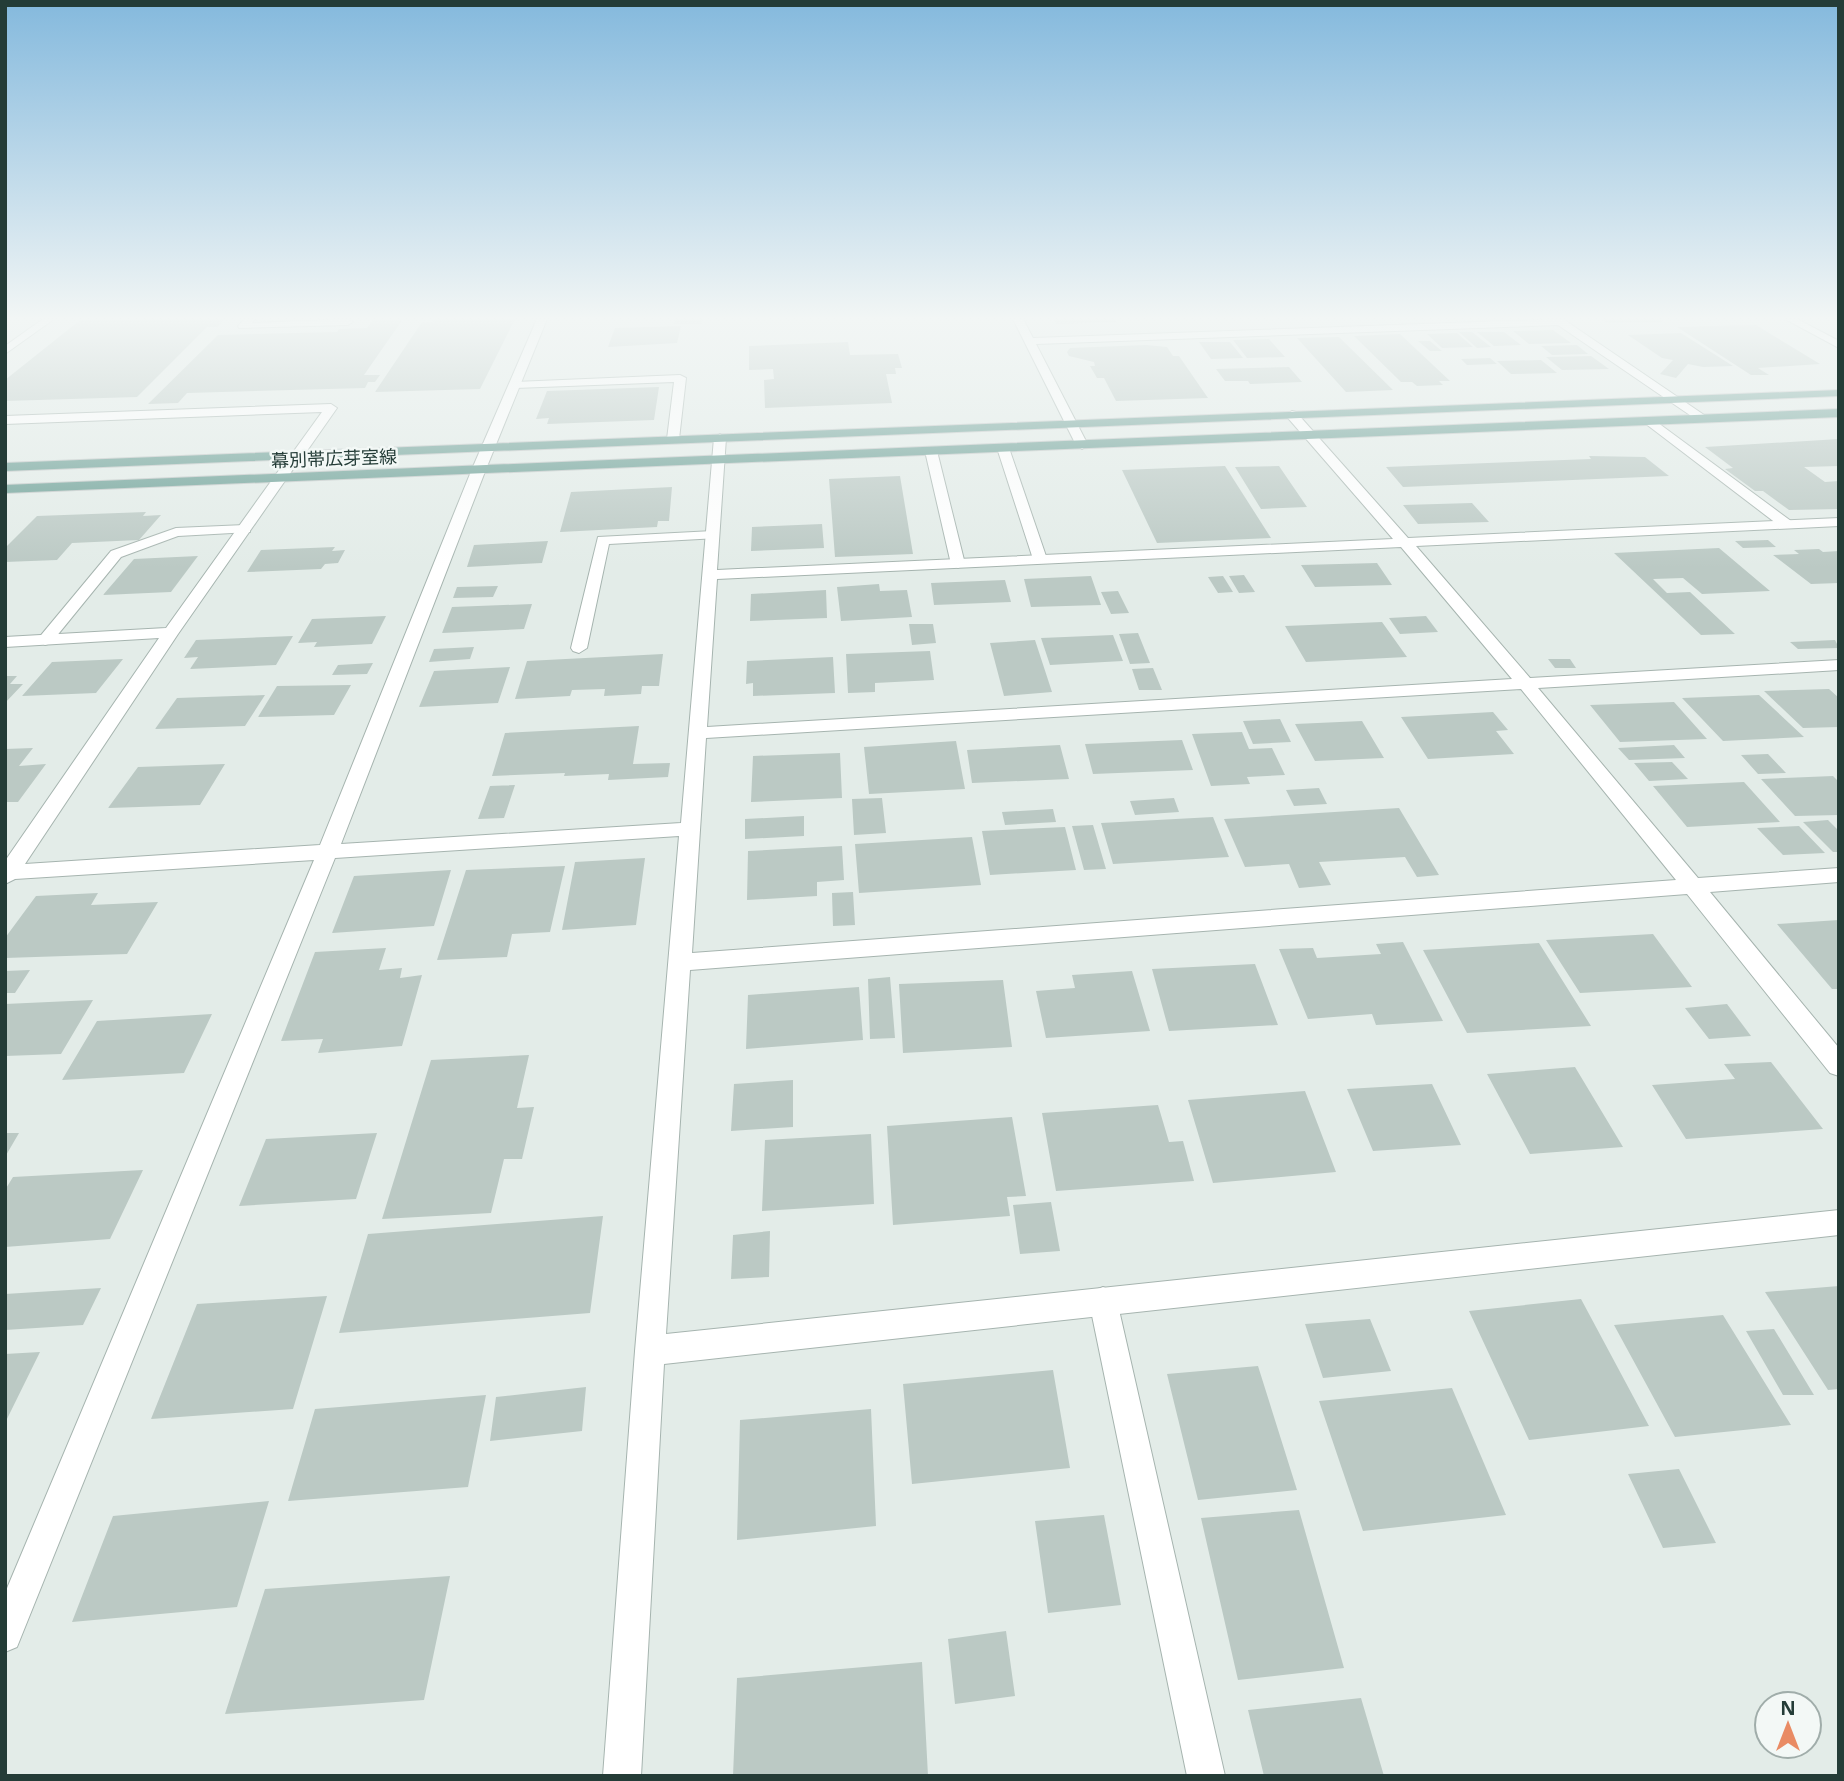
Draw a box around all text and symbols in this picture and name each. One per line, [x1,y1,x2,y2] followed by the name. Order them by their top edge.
[271,444,397,472] street label: 幕別帯広芽室線
[1753,1690,1823,1760] north arrow
[1780,1695,1796,1721] text: N

